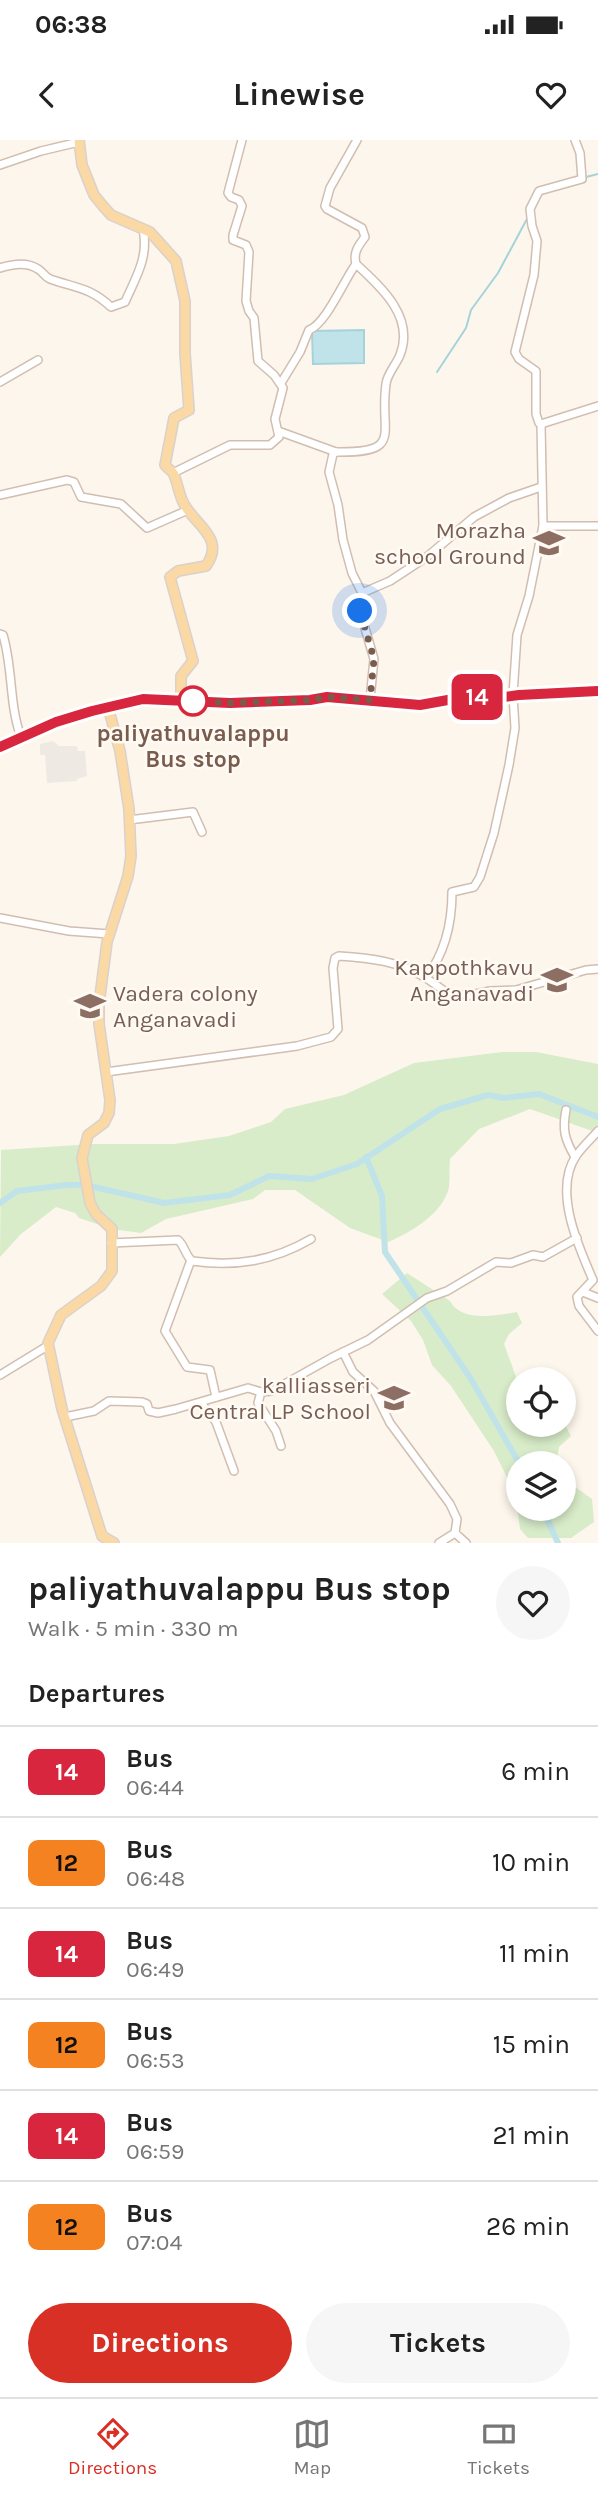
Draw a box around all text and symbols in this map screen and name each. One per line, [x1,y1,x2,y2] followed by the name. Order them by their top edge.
[35,9,107,40] text: 06:38
[28,76,66,114] icon: back
[233,76,365,113] text: Linewise
[532,76,570,114] icon: heart
[374,517,526,570] place label: Morazha school Ground
[532,526,566,560] school or university icon: Morazha school Ground
[342,593,377,628] your location
[446,674,508,720] line badge: 14
[466,683,488,711] text: 14
[178,686,208,716] marker: paliyathuvalappu Bus stop
[96,720,290,773] place label: paliyathuvalappu Bus stop
[394,954,534,1007] place label: Kappothkavu Anganavadi
[540,963,574,997] school or university icon: Kappothkavu Anganavadi
[113,980,258,1033] place label: Vadera colony Anganavadi
[73,989,107,1023] school or university icon: Vadera colony Anganavadi
[506,1367,576,1521] map controls
[506,1367,576,1437] button: locate
[190,1372,371,1425] place label: kalliasseri Central LP School
[377,1381,411,1415] school or university icon: kalliasseri Central LP School
[506,1451,576,1521] button: layers
[496,1566,570,1640] button: heart
[28,1570,451,1608] text: paliyathuvalappu Bus stop
[28,1615,238,1642] text: Walk · 5 min · 330 m
[28,1678,165,1709] text: Departures
[126,1743,173,1774] text: Bus
[501,1756,570,1787] text: 6 min
[55,1758,78,1786] text: 14
[126,1774,184,1801] text: 06:44
[126,1834,173,1865] text: Bus
[492,1847,570,1878] text: 10 min
[55,1849,78,1877] text: 12
[126,1865,185,1892] text: 06:48
[126,1925,173,1956] text: Bus
[499,1938,570,1969] text: 11 min
[55,1940,78,1968] text: 14
[126,1956,184,1983] text: 06:49
[126,2016,173,2047] text: Bus
[493,2029,570,2060] text: 15 min
[55,2031,78,2059] text: 12
[126,2047,185,2074] text: 06:53
[126,2107,173,2138] text: Bus
[492,2120,570,2151] text: 21 min
[55,2122,78,2150] text: 14
[126,2138,184,2165] text: 06:59
[126,2198,173,2229] text: Bus
[486,2211,570,2242] text: 26 min
[55,2213,78,2241] text: 12
[126,2229,182,2256] text: 07:04
[28,2303,292,2383] button: Directions
[306,2303,570,2383] button: Tickets
[68,2415,157,2479] tab: Directions
[293,2415,331,2479] tab: Map
[467,2415,530,2479] tab: Tickets

